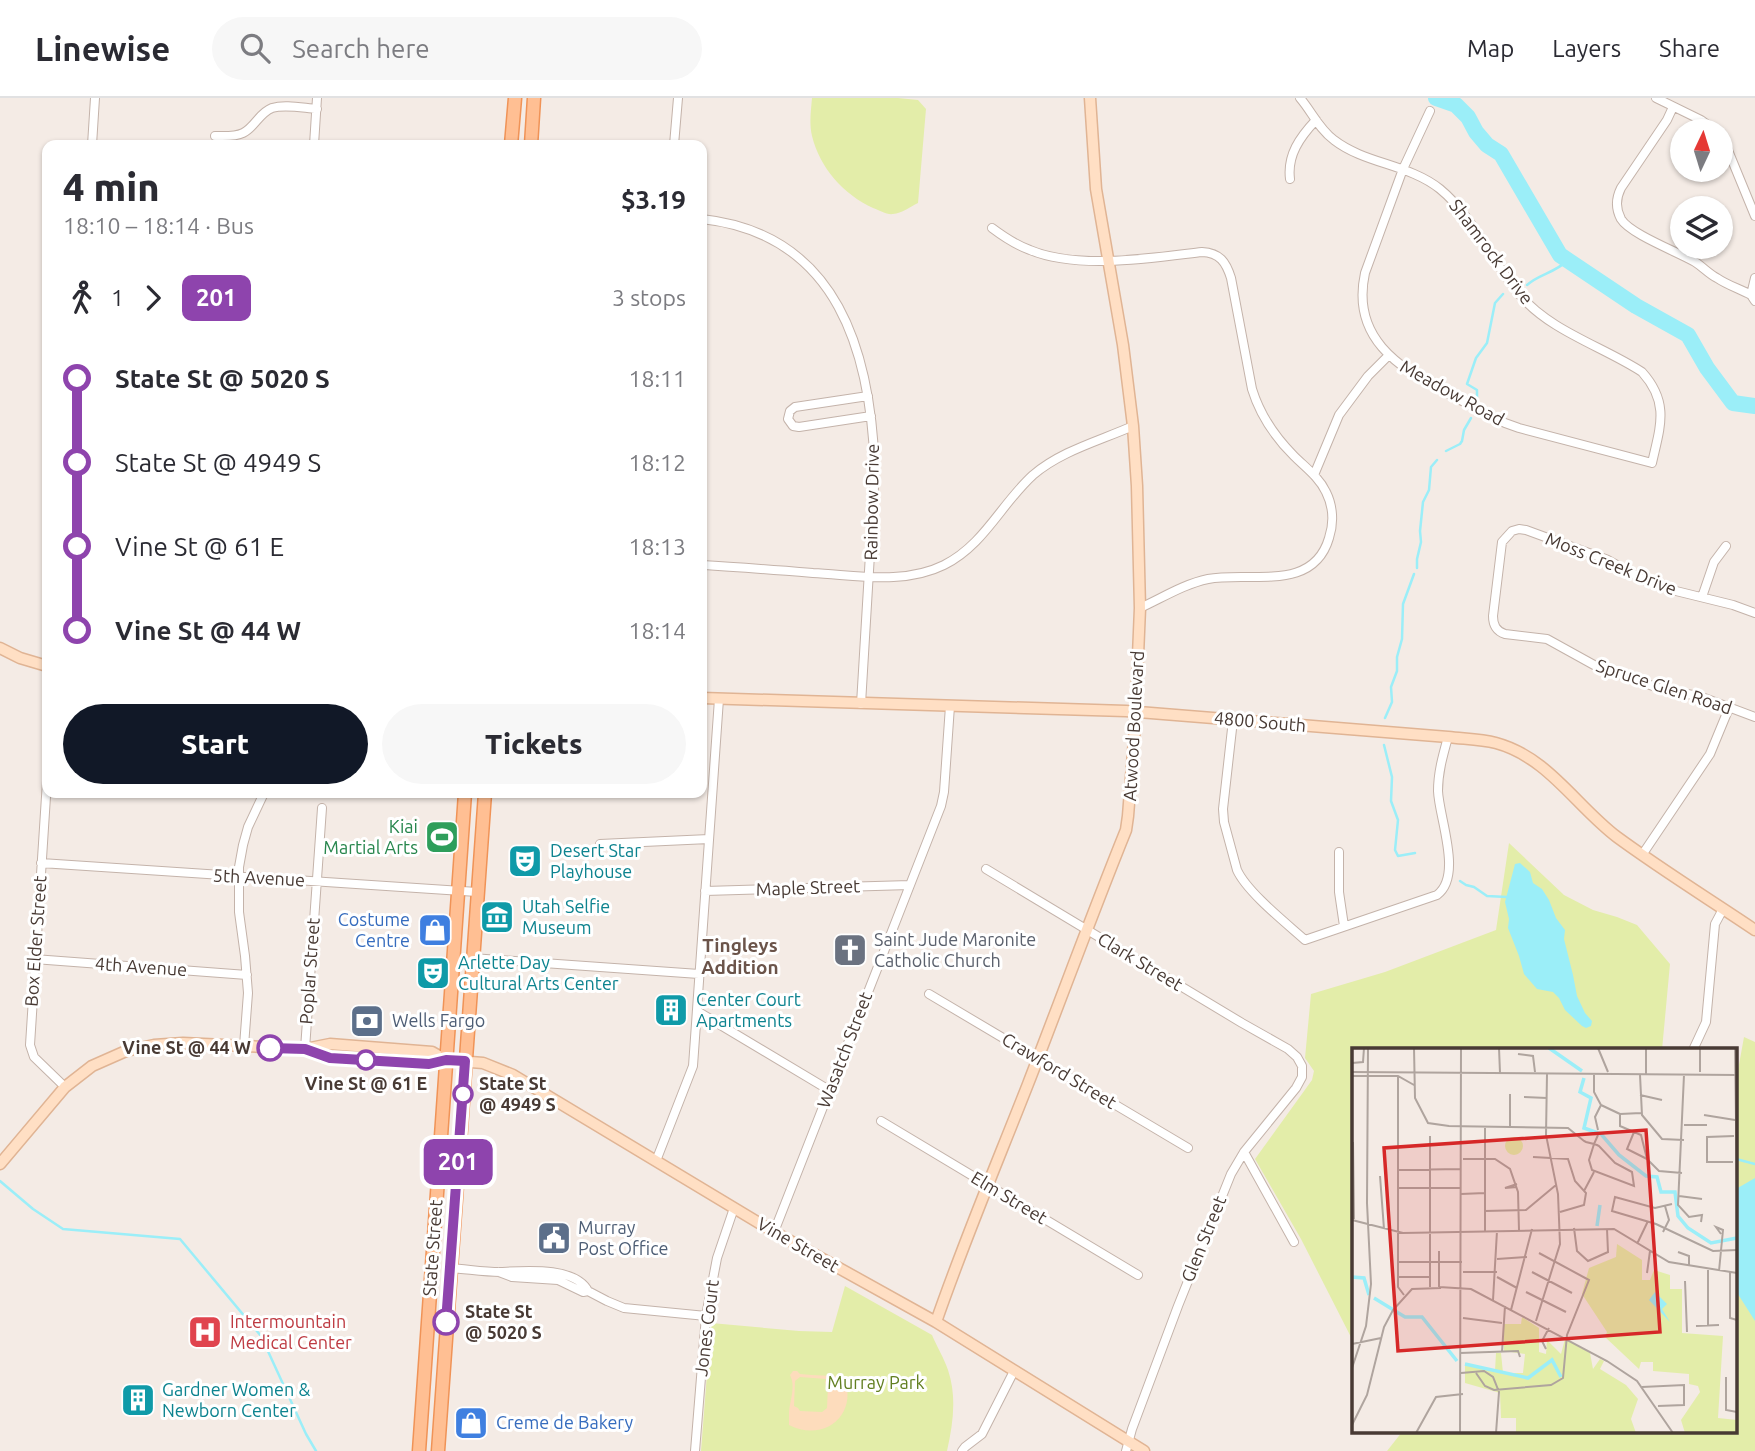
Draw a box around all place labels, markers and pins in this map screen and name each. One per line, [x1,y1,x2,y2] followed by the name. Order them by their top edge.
[323,816,418,857] place label: Kiai Martial Arts
[423,818,461,856] sports icon: Kiai Martial Arts
[550,840,641,881] place label: Desert Star Playhouse
[506,842,544,880] theatre icon: Desert Star Playhouse
[522,896,610,937] place label: Utah Selfie Museum
[478,898,516,936] museum icon: Utah Selfie Museum
[338,909,410,950] place label: Costume Centre
[416,911,454,949] shop icon: Costume Centre
[874,929,1036,970] place label: Saint Jude Maronite Catholic Church
[831,931,869,969] church icon: Saint Jude Maronite Catholic Church
[458,952,619,993] place label: Arlette Day Cultural Arts Center
[414,954,452,992] theatre icon: Arlette Day Cultural Arts Center
[696,989,801,1030] place label: Center Court Apartments
[652,991,690,1029] building icon: Center Court Apartments
[348,1002,386,1040] bank icon: Wells Fargo
[392,1010,485,1030] place label: Wells Fargo
[257,1035,283,1061] marker: Vine St @ 44 W
[122,1037,251,1057] place label: Vine St @ 44 W
[356,1050,376,1070] marker: Vine St @ 61 E
[305,1073,428,1093] place label: Vine St @ 61 E
[479,1073,556,1114] place label: State St @ 4949 S
[453,1084,473,1104] marker: State St @ 4949 S
[578,1217,668,1258] place label: Murray Post Office
[535,1219,573,1257] public building icon: Murray Post Office
[465,1301,542,1342] place label: State St @ 5020 S
[433,1309,459,1335] marker: State St @ 5020 S
[230,1311,352,1352] place label: Intermountain Medical Center
[186,1313,224,1351] hospital icon: Intermountain Medical Center
[162,1379,310,1420] place label: Gardner Women & Newborn Center
[119,1381,157,1419] building icon: Gardner Women & Newborn Center
[452,1404,490,1442] shop icon: Creme de Bakery
[496,1412,634,1432] place label: Creme de Bakery

